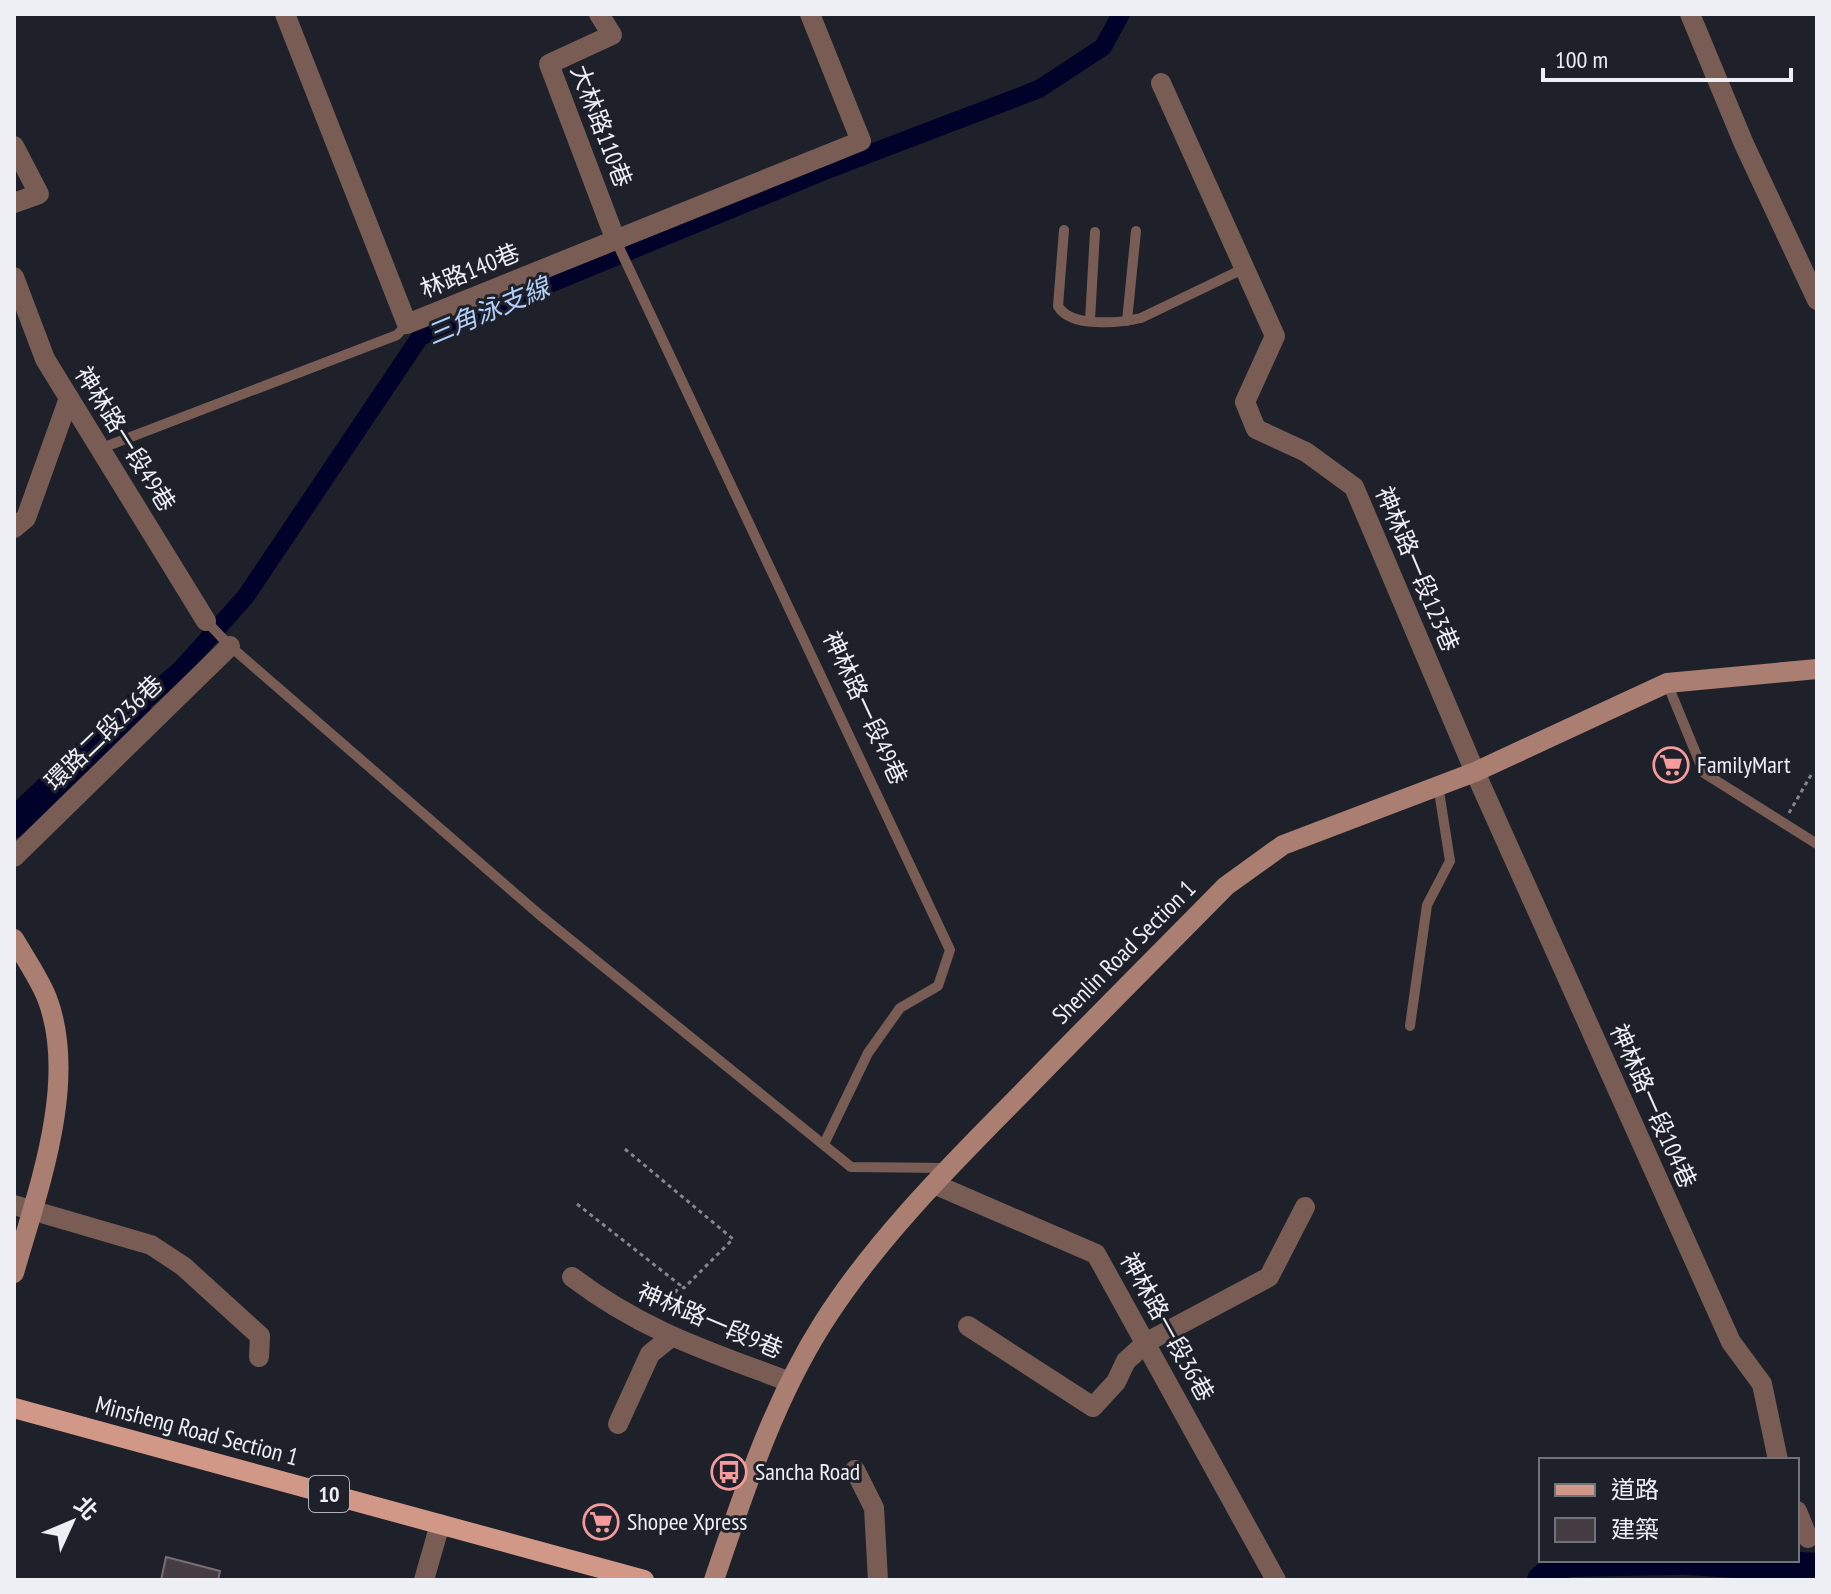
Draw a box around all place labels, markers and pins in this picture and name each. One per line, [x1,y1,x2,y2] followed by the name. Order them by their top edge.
[1652,746,1690,784] supermarket icon: FamilyMart
[1697,749,1791,780] place label: FamilyMart
[710,1453,748,1491] bus stop icon: Sancha Road
[755,1456,860,1487] place label: Sancha Road
[582,1503,620,1541] supermarket icon: Shopee Xpress
[627,1506,747,1537] place label: Shopee Xpress

